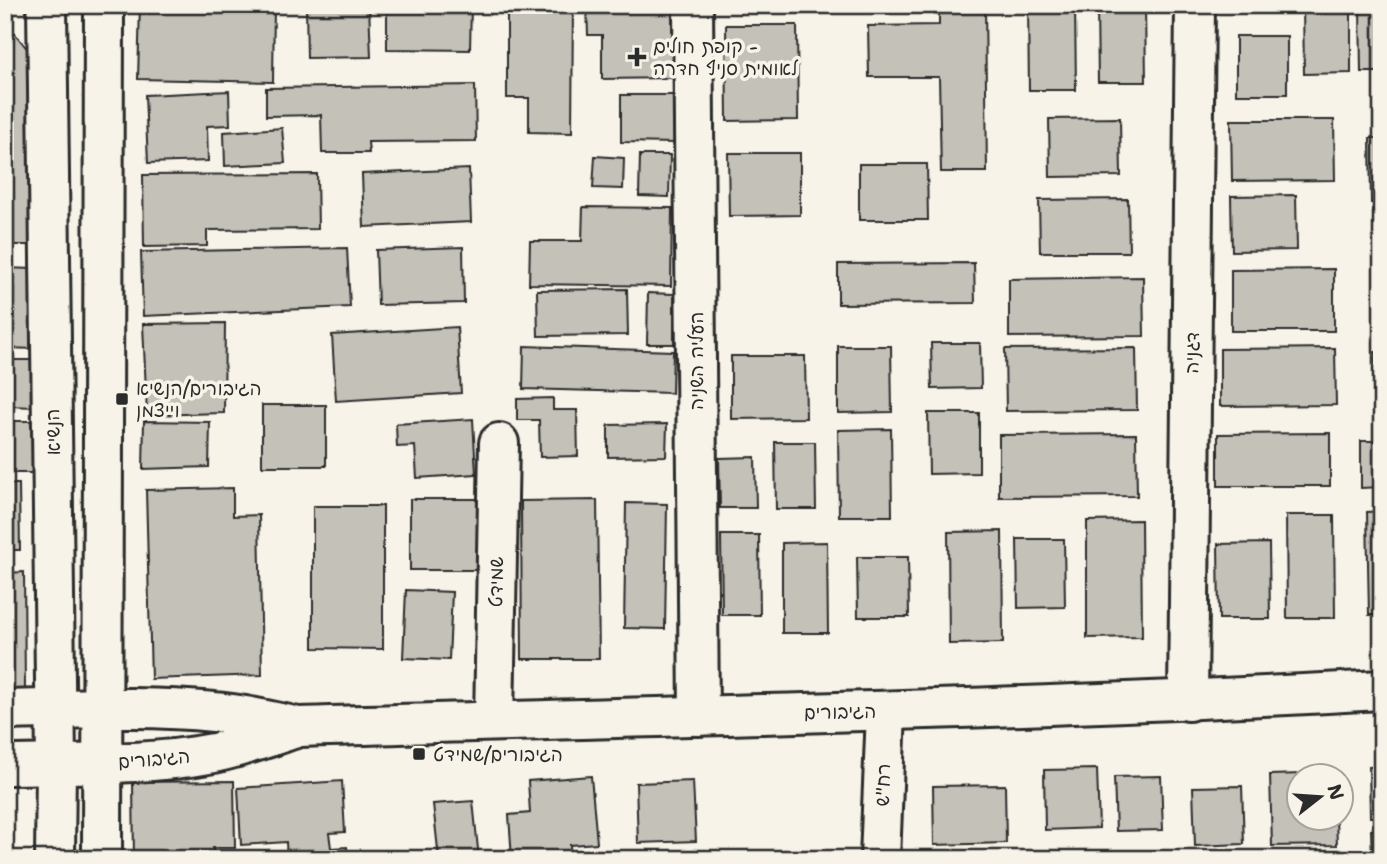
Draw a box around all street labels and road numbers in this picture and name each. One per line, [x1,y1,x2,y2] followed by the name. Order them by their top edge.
[684,312,709,410] street label: העליה השניה
[1179,332,1205,374] street label: דגניה
[40,408,66,456] street label: הנשיא
[483,556,509,608] street label: שמידט
[804,699,876,725] street label: הגיבורים
[117,743,191,775] street label: הגיבורים
[870,763,896,807] street label: רח"ש

